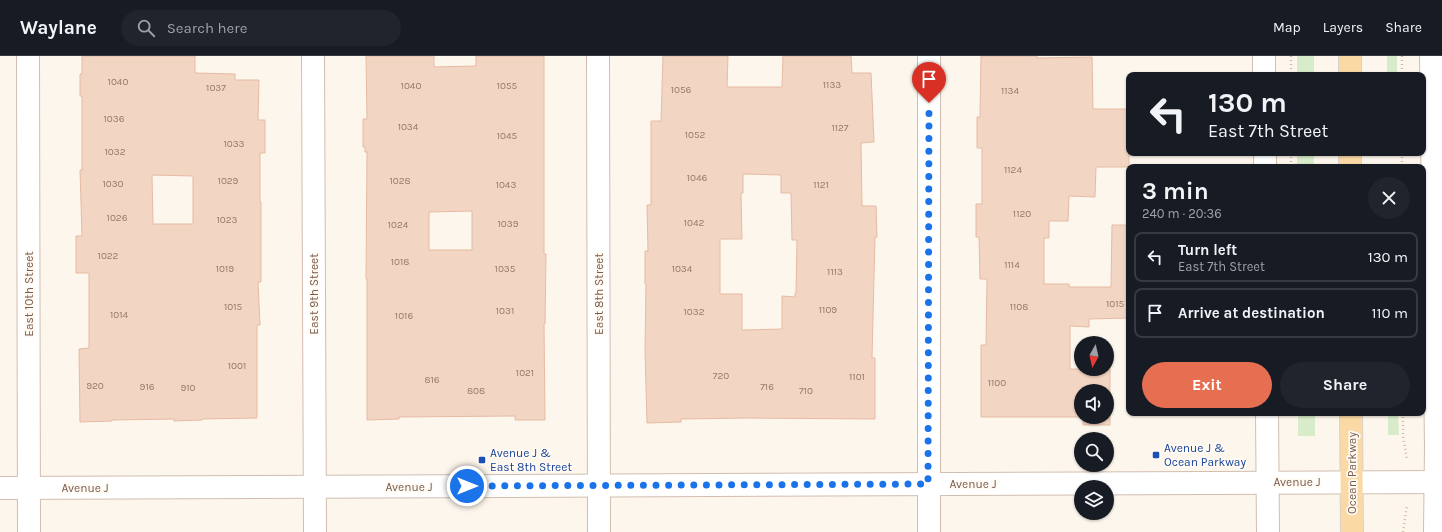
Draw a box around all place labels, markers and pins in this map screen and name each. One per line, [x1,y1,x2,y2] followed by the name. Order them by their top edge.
[912,62,946,103] pin
[1164,441,1246,469] place label: Avenue J & Ocean Parkway
[490,446,572,474] place label: Avenue J & East 8th Street
[1151,450,1161,460] marker: Avenue J & Ocean Parkway
[477,455,487,465] marker: Avenue J & East 8th Street

